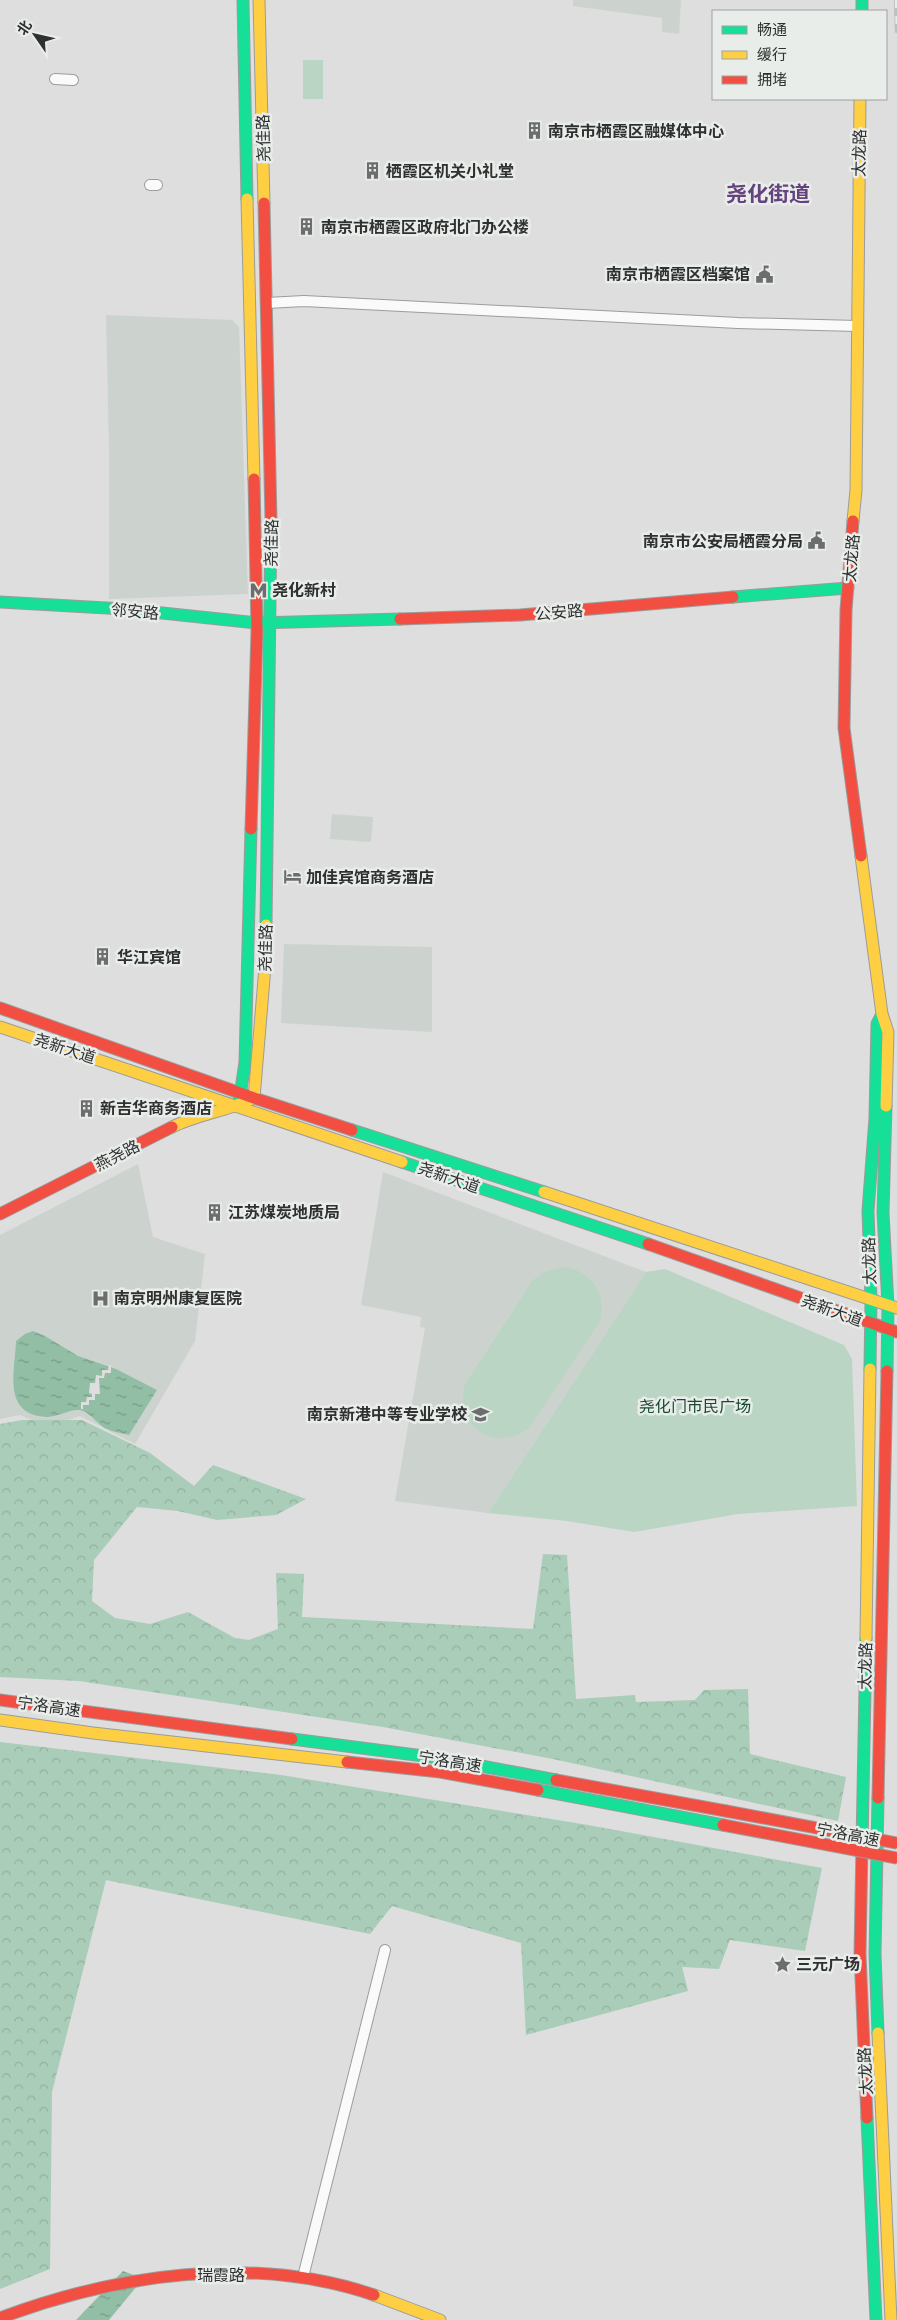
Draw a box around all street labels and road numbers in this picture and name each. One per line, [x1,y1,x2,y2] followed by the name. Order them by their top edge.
[253,114,273,162] street label: 尧佳路
[849,129,869,177] street label: 太龙路
[261,519,281,567] street label: 尧佳路
[839,533,863,583] street label: 太龙路
[110,599,160,623] street label: 邻安路
[534,600,584,624] street label: 公安路
[254,924,276,972] street label: 尧佳路
[31,1029,99,1067] street label: 尧新大道
[91,1135,143,1175] street label: 燕尧路
[415,1157,483,1197] street label: 尧新大道
[858,1237,880,1285] street label: 太龙路
[799,1290,865,1330] street label: 尧新大道
[855,1642,875,1690] street label: 太龙路
[16,1692,82,1720] street label: 宁洛高速
[417,1746,483,1776] street label: 宁洛高速
[815,1818,881,1850] street label: 宁洛高速
[854,2047,876,2095] street label: 太龙路
[197,2265,245,2285] street label: 瑞霞路

